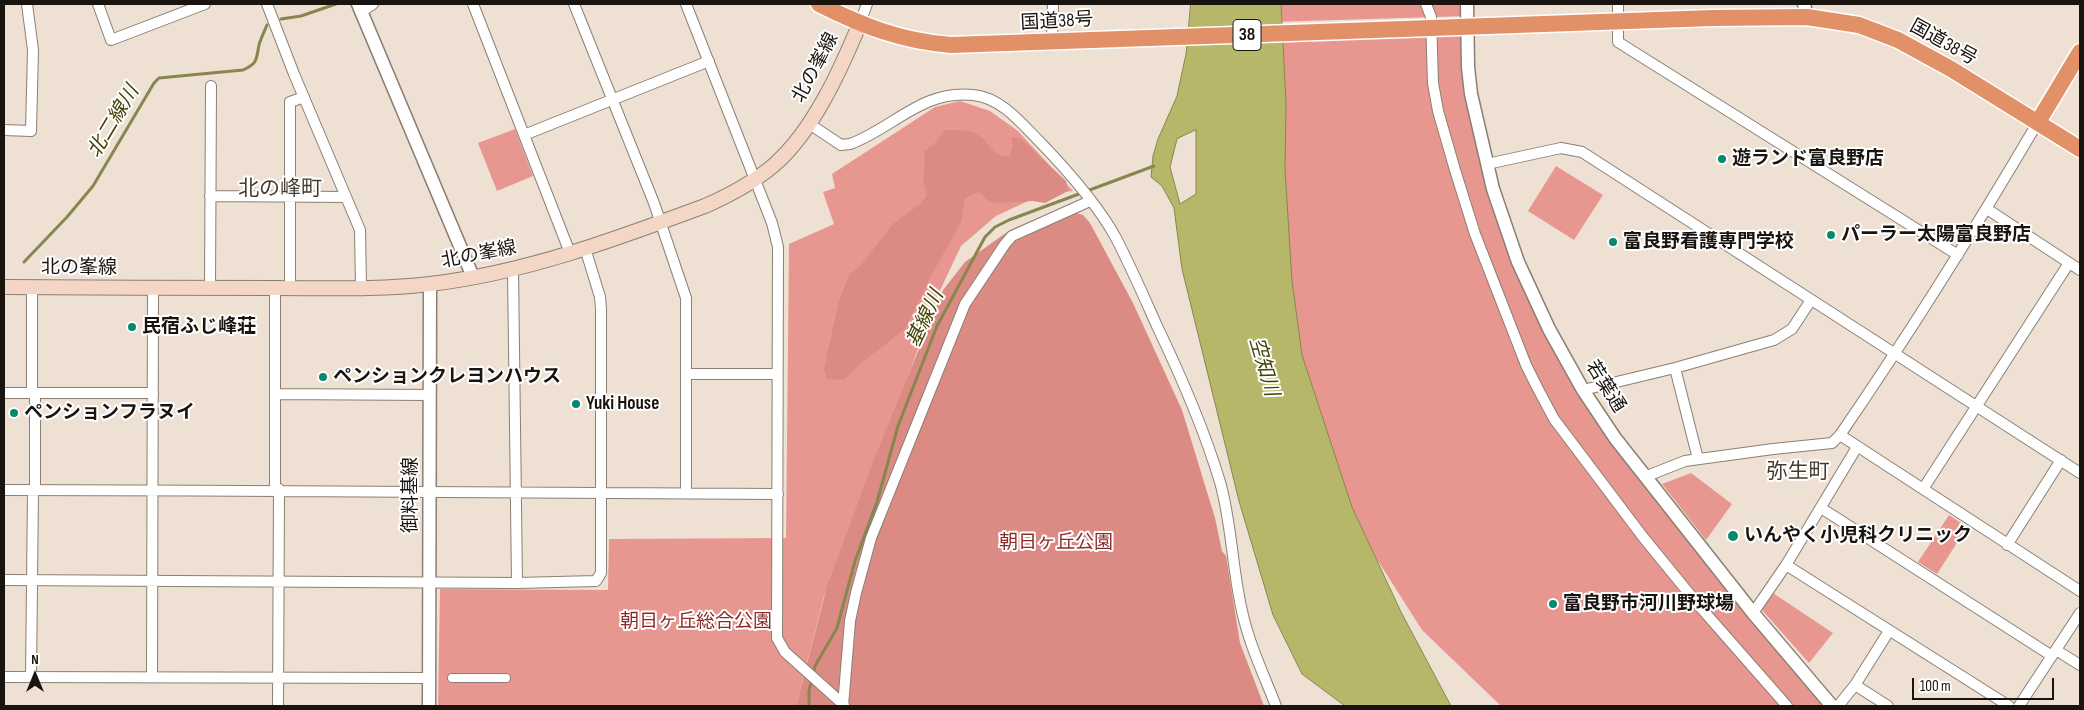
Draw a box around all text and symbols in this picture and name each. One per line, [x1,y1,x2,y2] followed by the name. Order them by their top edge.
[1020,9,1094,35] street label: 国道38号
[1905,15,1981,71] street label: 国道38号
[1233,20,1261,50] road number: 38
[788,29,844,107] street label: 北の峯線
[83,82,145,162] water label: 北二線川
[1732,148,1884,170] place label: 遊ランド富良野店
[1716,153,1728,165] marker: 遊ランド富良野店
[238,177,322,203] district label: 北の峰町
[1841,224,2031,246] place label: パーラー太陽富良野店
[1825,229,1837,241] marker: パーラー太陽富良野店
[1623,231,1794,253] place label: 富良野看護専門学校
[1607,236,1619,248] marker: 富良野看護専門学校
[440,237,518,273] street label: 北の峯線
[41,257,117,279] street label: 北の峯線
[902,287,950,351] water label: 基線川
[142,316,256,338] place label: 民宿ふじ峰荘
[126,321,138,333] marker: 民宿ふじ峰荘
[1243,335,1283,399] water label: 空知川
[1580,357,1630,417] street label: 若葉通
[333,366,561,388] place label: ペンションクレヨンハウス
[317,371,329,383] marker: ペンションクレヨンハウス
[586,393,659,415] place label: Yuki House
[570,398,582,410] marker: Yuki House
[24,402,195,424] place label: ペンションフラヌイ
[8,407,20,419] marker: ペンションフラヌイ
[400,457,422,533] street label: 御料基線
[1767,460,1829,486] district label: 弥生町
[1744,525,1972,547] place label: いんやく小児科クリニック
[1726,529,1740,543] marker: いんやく小児科クリニック
[999,532,1113,554] park label: 朝日ヶ丘公園
[1563,593,1734,615] place label: 富良野市河川野球場
[1547,598,1559,610] marker: 富良野市河川野球場
[620,611,772,633] park label: 朝日ヶ丘総合公園
[10,650,60,700] north arrow
[31,651,39,668] text: N
[1914,668,2056,700] scale bar
[1920,677,1951,696] text: 100 m

